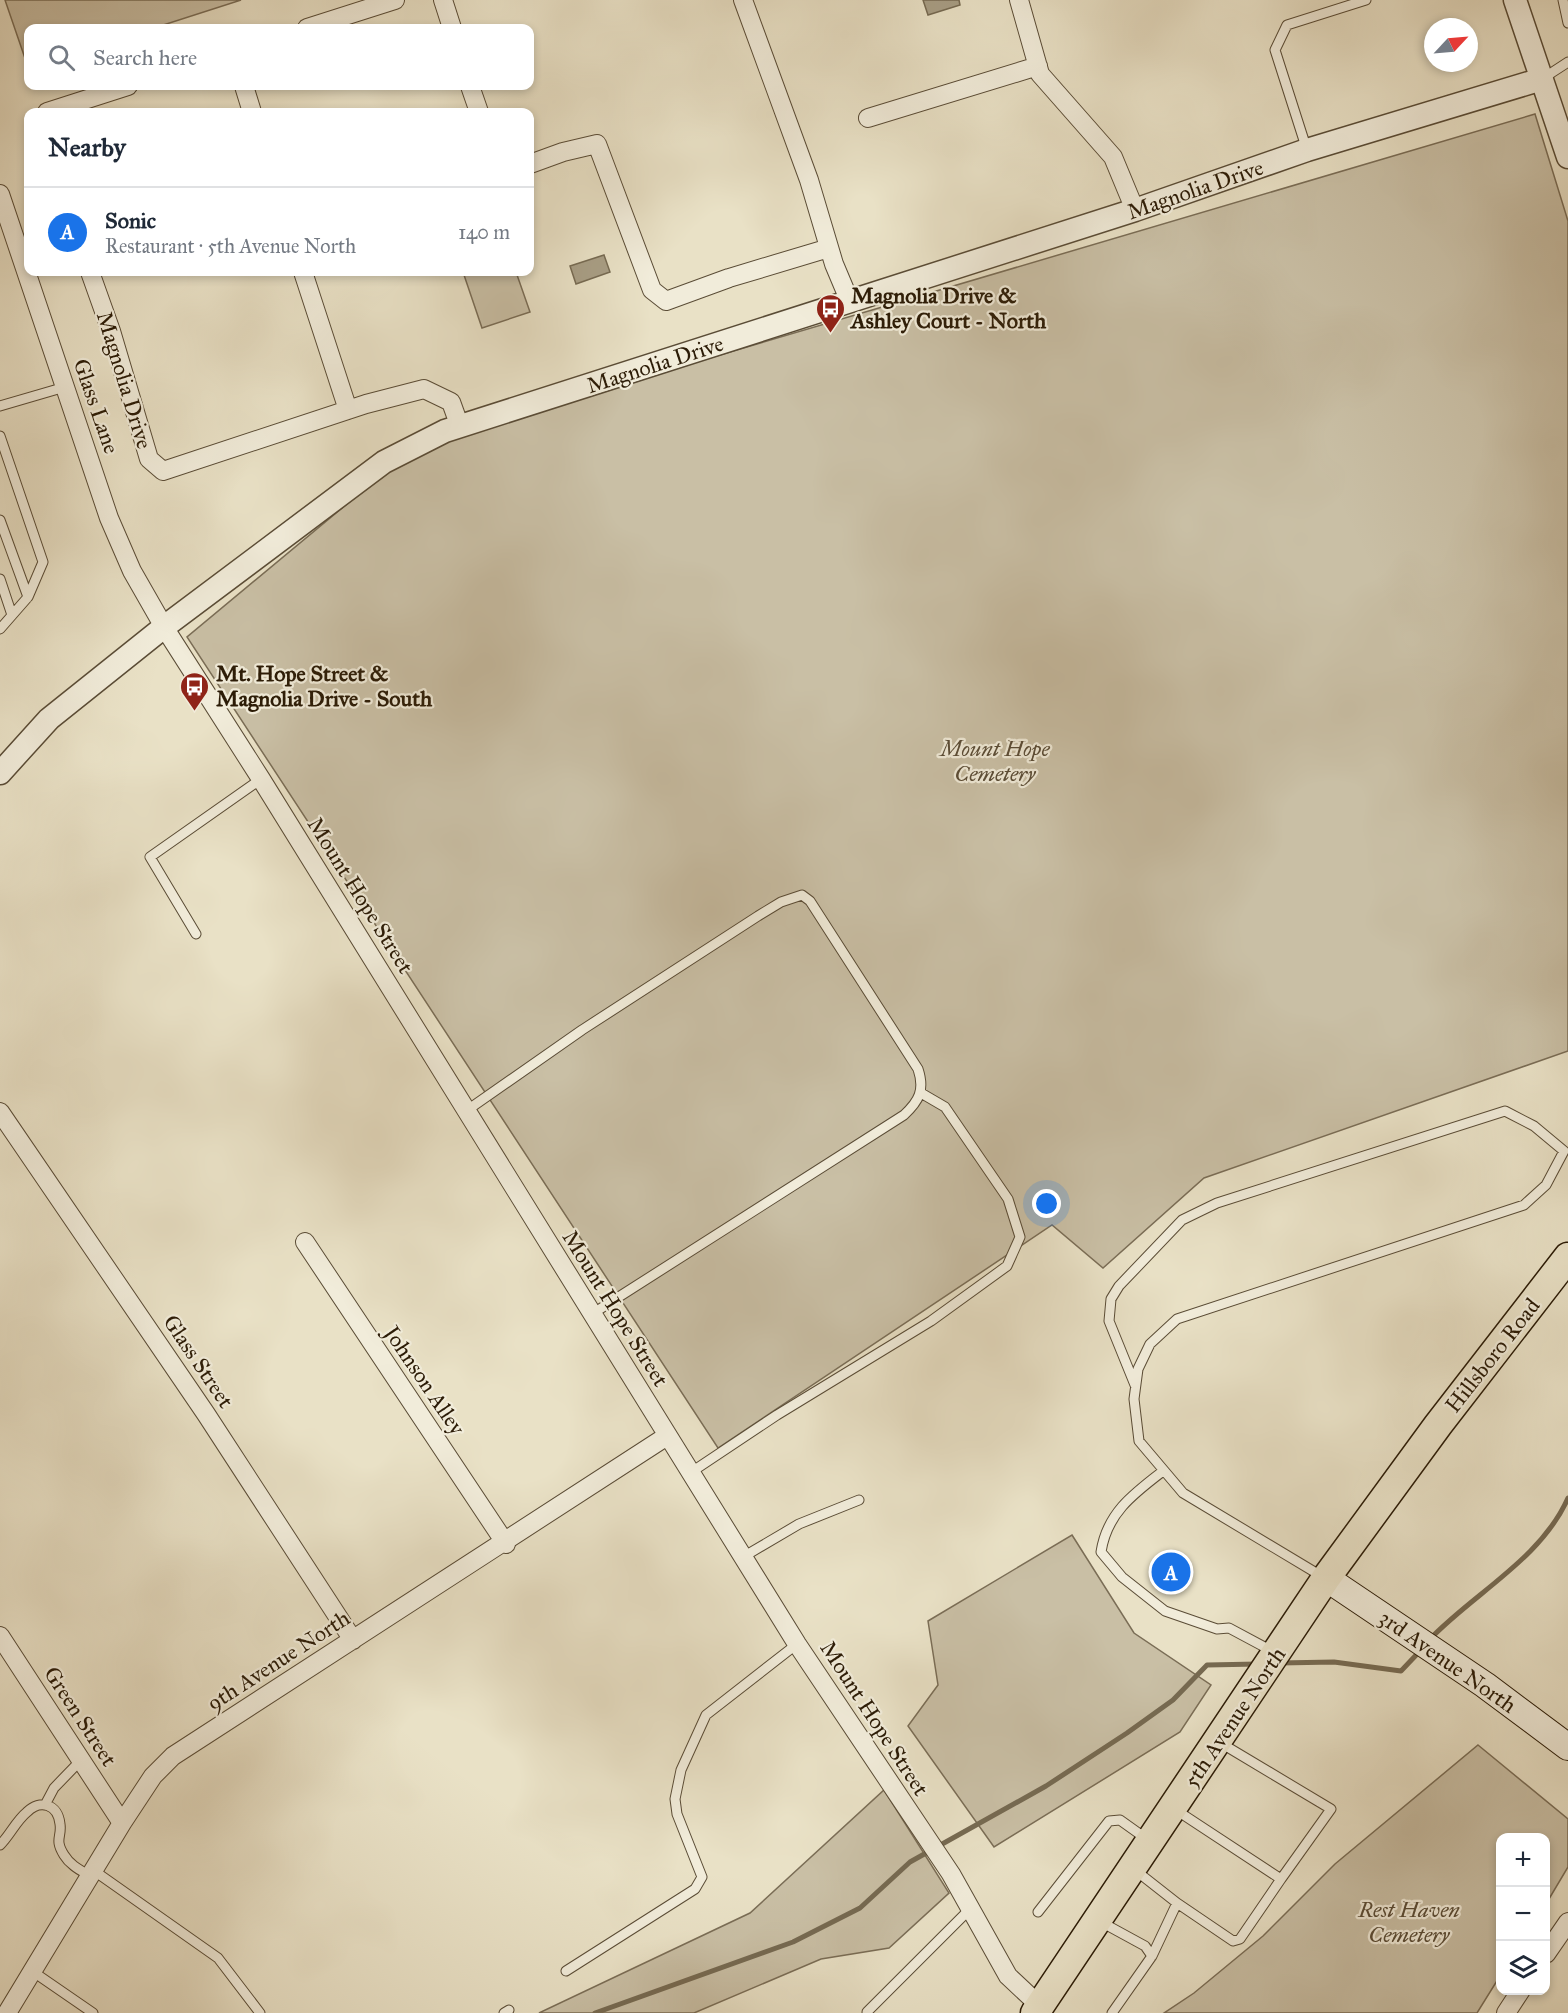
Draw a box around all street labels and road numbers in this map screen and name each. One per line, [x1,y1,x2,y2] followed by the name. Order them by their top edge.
[1124,154,1267,225] street label: Magnolia Drive
[91,308,158,452] street label: Magnolia Drive
[583,330,727,399] street label: Magnolia Drive
[68,355,125,457] street label: Glass Lane
[302,812,420,979] street label: Mount Hope Street
[557,1225,675,1392] street label: Mount Hope Street
[1439,1293,1545,1418] street label: Hillsboro Road
[158,1309,240,1413] street label: Glass Street
[377,1319,471,1440] street label: Johnson Alley
[202,1604,355,1717] street label: 9th Avenue North
[1374,1604,1522,1719] street label: 3rd Avenue North
[814,1636,935,1801] street label: Mount Hope Street
[1178,1642,1291,1793] street label: 5th Avenue North
[38,1661,123,1772] street label: Green Street

